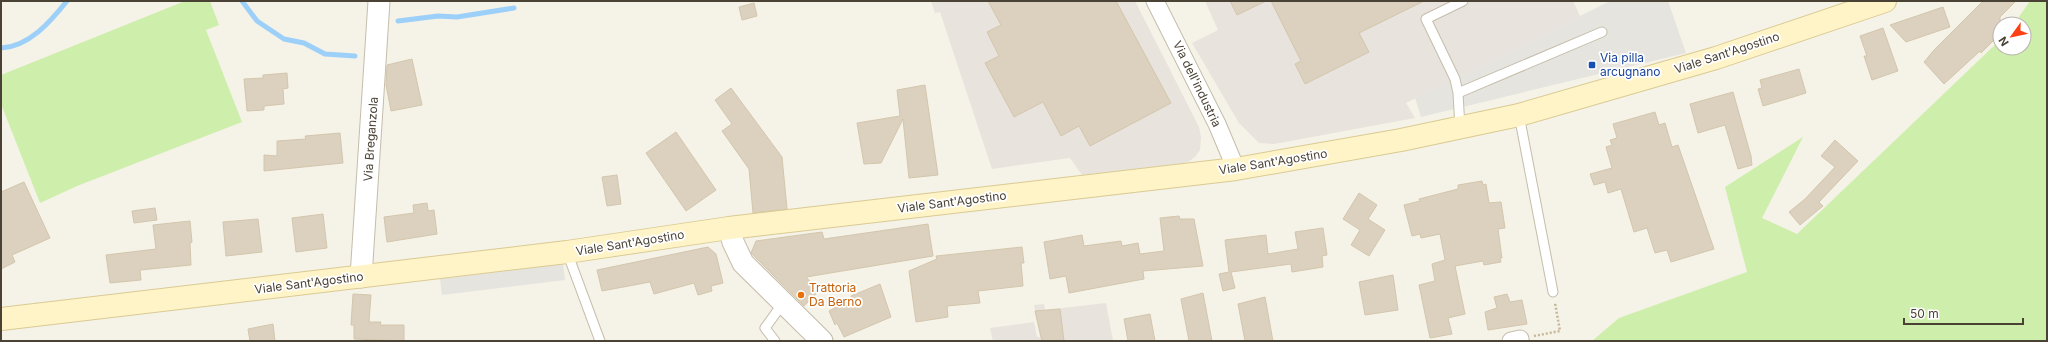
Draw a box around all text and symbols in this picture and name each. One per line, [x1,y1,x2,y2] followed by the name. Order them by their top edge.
[1992,16,2032,56] north arrow
[1672,28,1781,77] street label: Viale Sant'Agostino
[1995,34,2012,49] text: N
[1170,38,1225,129] street label: Via dell'industria
[1600,50,1660,79] place label: Via pilla arcugnano
[1587,60,1597,70] marker: Via pilla arcugnano
[360,96,381,182] street label: Via Breganzola
[1218,146,1328,177] street label: Viale Sant'Agostino
[897,187,1007,216] street label: Viale Sant'Agostino
[575,227,685,258] street label: Viale Sant'Agostino
[254,268,364,297] street label: Viale Sant'Agostino
[809,280,862,309] place label: Trattoria Da Berno
[796,290,806,300] marker: Trattoria Da Berno
[1904,300,2023,326] scale bar
[1910,306,1939,321] text: 50 m

